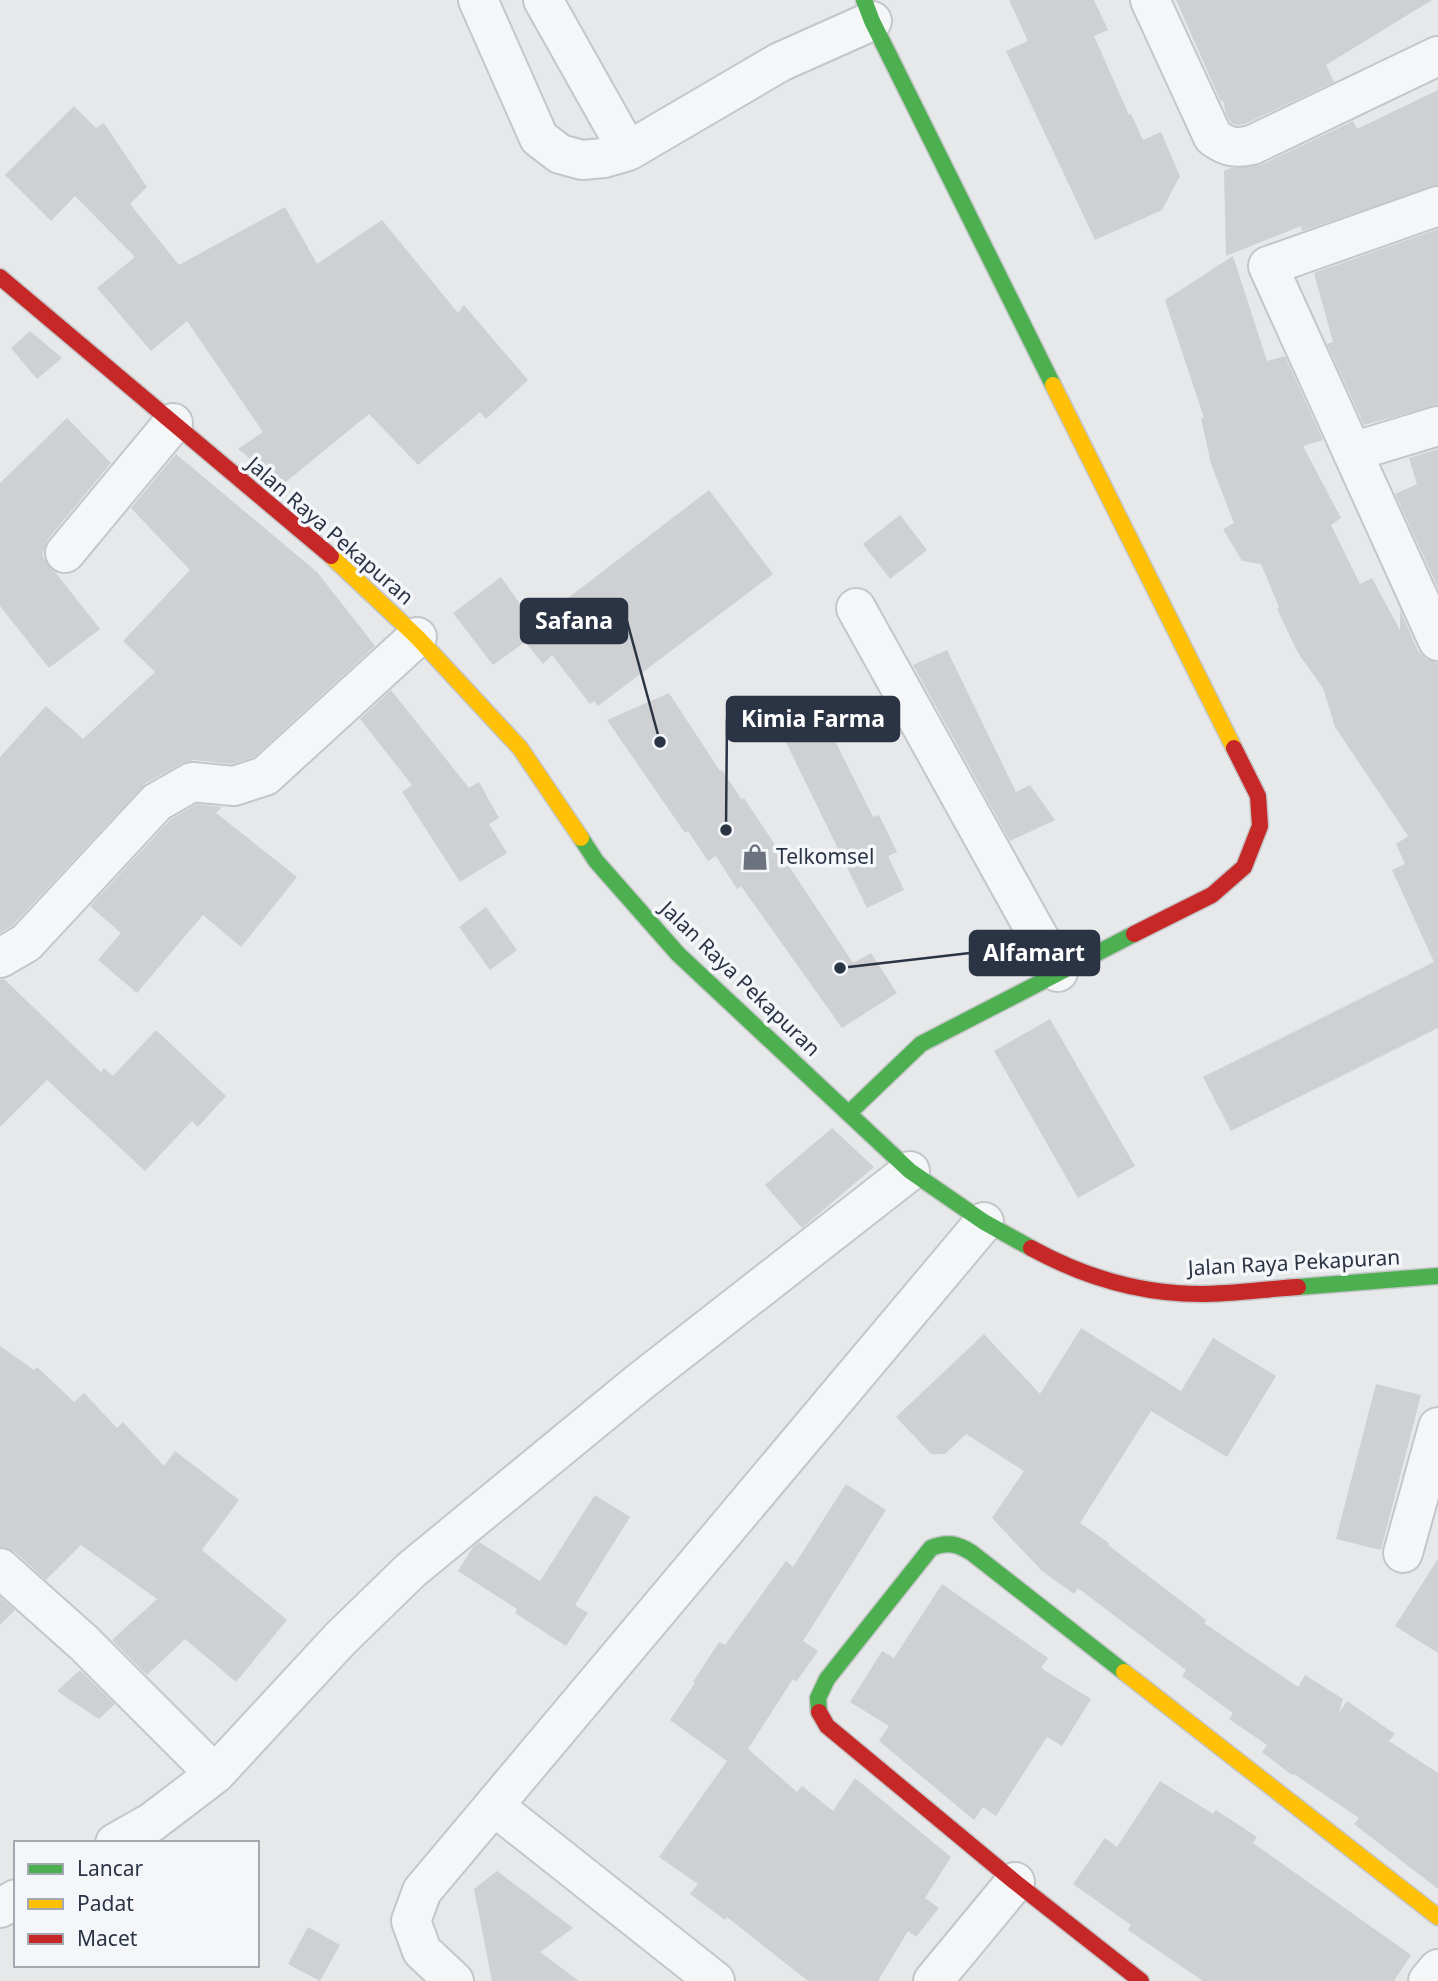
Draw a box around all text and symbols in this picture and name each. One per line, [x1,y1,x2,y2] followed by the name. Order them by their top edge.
[240,449,420,610] street label: Jalan Raya Pekapuran
[521,599,627,643] callout: Safana
[535,604,613,636] text: Safana
[727,697,899,741] callout: Kimia Farma
[741,702,885,734] text: Kimia Farma
[740,842,770,872] shop icon: Telkomsel
[776,842,874,870] place label: Telkomsel
[653,893,827,1062] street label: Jalan Raya Pekapuran
[970,931,1099,975] callout: Alfamart
[983,936,1085,968] text: Alfamart
[1185,1242,1401,1282] street label: Jalan Raya Pekapuran
[14,1841,259,1967] legend
[77,1854,144,1882] text: Lancar
[77,1889,134,1917] text: Padat
[77,1924,138,1952] text: Macet

